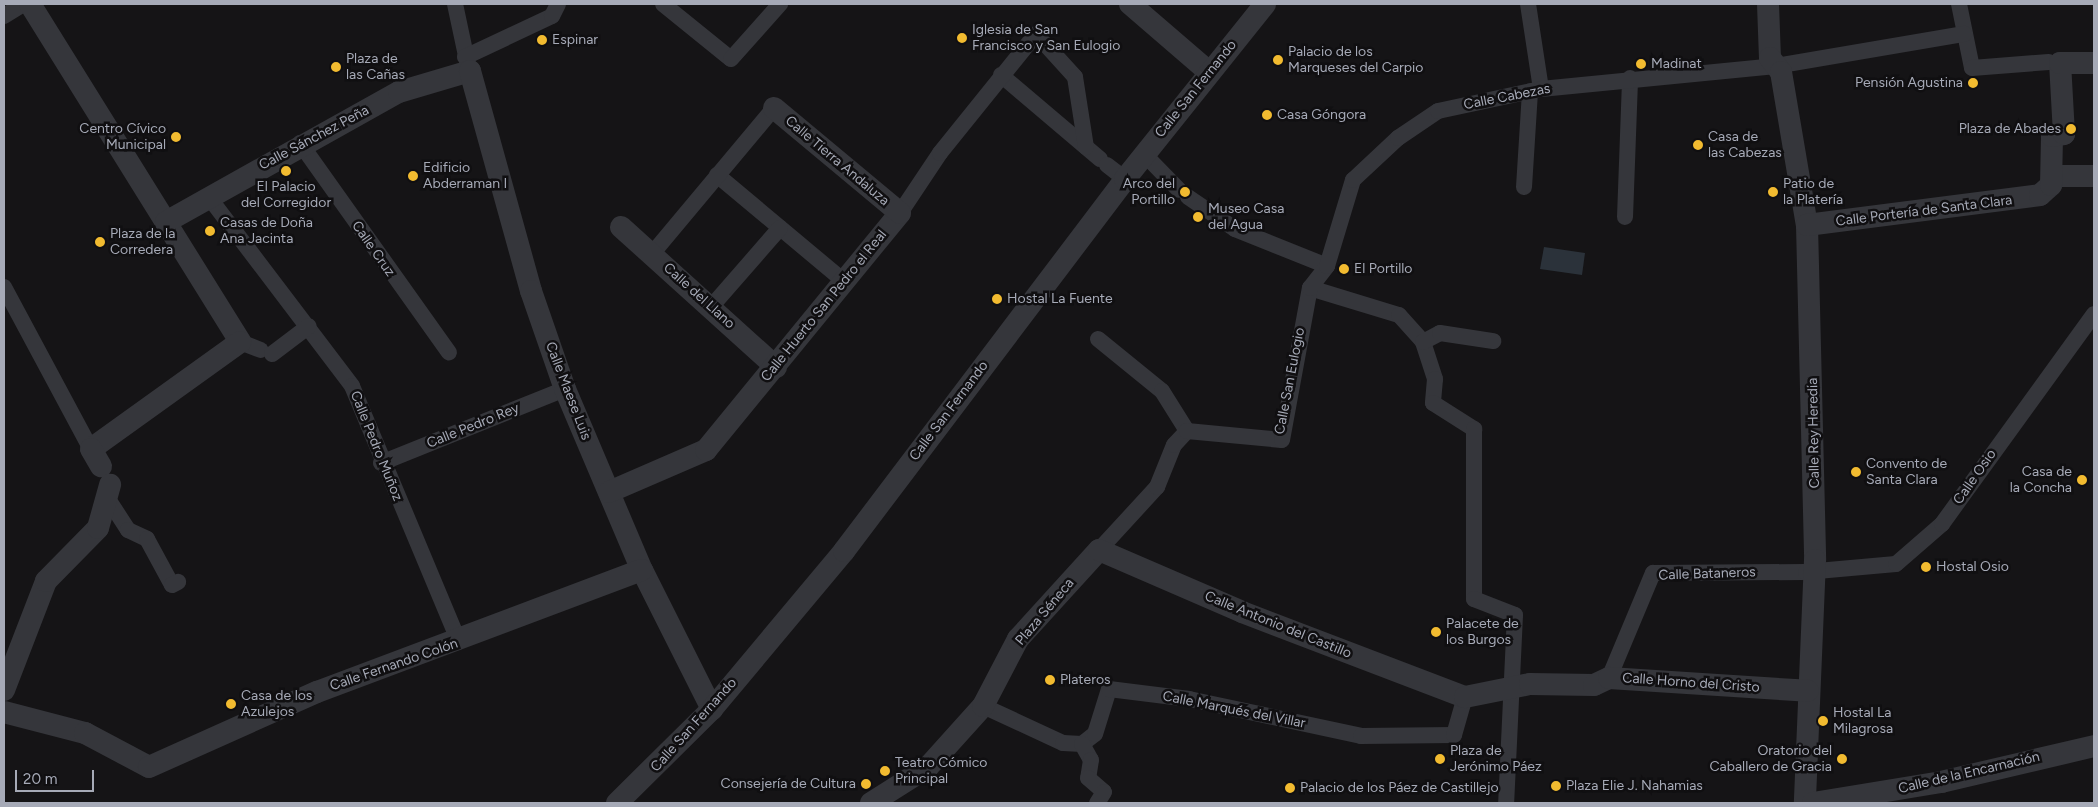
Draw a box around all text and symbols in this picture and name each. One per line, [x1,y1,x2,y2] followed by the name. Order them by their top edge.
[972,22,1120,54] place label: Iglesia de San Francisco y San Eulogio
[552,32,598,48] place label: Espinar
[956,32,968,44] marker: Iglesia de San Francisco y San Eulogio
[536,34,548,46] marker: Espinar
[1152,37,1240,141] street label: Calle San Fernando
[1288,44,1423,76] place label: Palacio de los Marqueses del Carpio
[346,51,405,84] place label: Plaza de las Cañas
[1272,54,1284,66] marker: Palacio de los Marqueses del Carpio
[1651,56,1702,72] place label: Madinat
[1635,58,1647,70] marker: Madinat
[330,61,342,73] marker: Plaza de las Cañas
[1855,75,1963,91] place label: Pensión Agustina
[1967,77,1979,89] marker: Pensión Agustina
[1462,80,1552,114] street label: Calle Cabezas
[256,102,372,174] street label: Calle Sánchez Peña
[1277,107,1366,123] place label: Casa Góngora
[1261,109,1273,121] marker: Casa Góngora
[782,113,892,209] street label: Calle Tierra Andaluza
[79,121,166,154] place label: Centro Cívico Municipal
[1959,121,2061,137] place label: Plaza de Abades
[2065,123,2077,135] marker: Plaza de Abades
[1708,129,1782,162] place label: Casa de las Cabezas
[170,131,182,143] marker: Centro Cívico Municipal
[1692,139,1704,151] marker: Casa de las Cabezas
[423,160,507,192] place label: Edificio Abderraman I
[280,165,292,177] marker: El Palacio del Corregidor
[407,170,419,182] marker: Edificio Abderraman I
[1123,176,1175,208] place label: Arco del Portillo
[1783,176,1843,208] place label: Patio de la Platería
[241,179,331,212] place label: El Palacio del Corregidor
[1179,186,1191,198] marker: Arco del Portillo
[1767,186,1779,198] marker: Patio de la Platería
[1835,192,2013,230] street label: Calle Portería de Santa Clara
[1208,201,1284,233] place label: Museo Casa del Agua
[1192,211,1204,223] marker: Museo Casa del Agua
[220,215,313,248] place label: Casas de Doña Ana Jacinta
[348,218,398,280] street label: Calle Cruz
[204,225,216,237] marker: Casas de Doña Ana Jacinta
[110,226,175,258] place label: Plaza de la Corredera
[758,227,890,385] street label: Calle Huerto San Pedro el Real
[94,236,106,248] marker: Plaza de la Corredera
[660,260,738,332] street label: Calle del Llano
[1354,261,1412,277] place label: El Portillo
[1338,263,1350,275] marker: El Portillo
[1007,291,1113,307] place label: Hostal La Fuente
[991,293,1003,305] marker: Hostal La Fuente
[1271,326,1309,436] street label: Calle San Eulogio
[542,340,594,442] street label: Calle Maese Luis
[906,358,992,464] street label: Calle San Fernando
[1805,378,1823,488] street label: Calle Rey Heredia
[346,389,406,503] street label: Calle Pedro Muñoz
[424,400,522,452] street label: Calle Pedro Rey
[1950,446,2000,508] street label: Calle Osio
[1866,456,1947,488] place label: Convento de Santa Clara
[2010,464,2072,497] place label: Casa de la Concha
[1850,466,1862,478] marker: Convento de Santa Clara
[2076,474,2088,486] marker: Casa de la Concha
[1936,559,2009,575] place label: Hostal Osio
[1920,561,1932,573] marker: Hostal Osio
[1658,564,1756,584] street label: Calle Bataneros
[1012,575,1078,649] street label: Plaza Séneca
[1202,588,1354,662] street label: Calle Antonio del Castillo
[1446,616,1519,648] place label: Palacete de los Burgos
[1430,626,1442,638] marker: Palacete de los Burgos
[328,635,460,695] street label: Calle Fernando Colón
[1622,670,1760,696] street label: Calle Horno del Cristo
[1060,672,1111,688] place label: Plateros
[1044,674,1056,686] marker: Plateros
[647,675,741,775] street label: Calle San Fernando
[241,688,312,720] place label: Casa de los Azulejos
[1161,688,1307,732] street label: Calle Marqués del Villar
[225,698,237,710] marker: Casa de los Azulejos
[1833,705,1893,738] place label: Hostal La Milagrosa
[1817,715,1829,727] marker: Hostal La Milagrosa
[1450,743,1542,776] place label: Plaza de Jerónimo Páez
[1710,743,1832,776] place label: Oratorio del Caballero de Gracia
[1897,749,2041,797] street label: Calle de la Encarnación
[1434,753,1446,765] marker: Plaza de Jerónimo Páez
[1836,753,1848,765] marker: Oratorio del Caballero de Gracia
[895,755,987,788] place label: Teatro Cómico Principal
[18,760,96,792] scale bar
[879,765,891,777] marker: Teatro Cómico Principal
[23,770,57,788] text: 20 m
[721,776,856,792] place label: Consejería de Cultura
[860,778,872,790] marker: Consejería de Cultura
[1566,778,1703,794] place label: Plaza Elie J. Nahamias
[1300,780,1499,796] place label: Palacio de los Páez de Castillejo
[1550,780,1562,792] marker: Plaza Elie J. Nahamias
[1284,782,1296,794] marker: Palacio de los Páez de Castillejo

